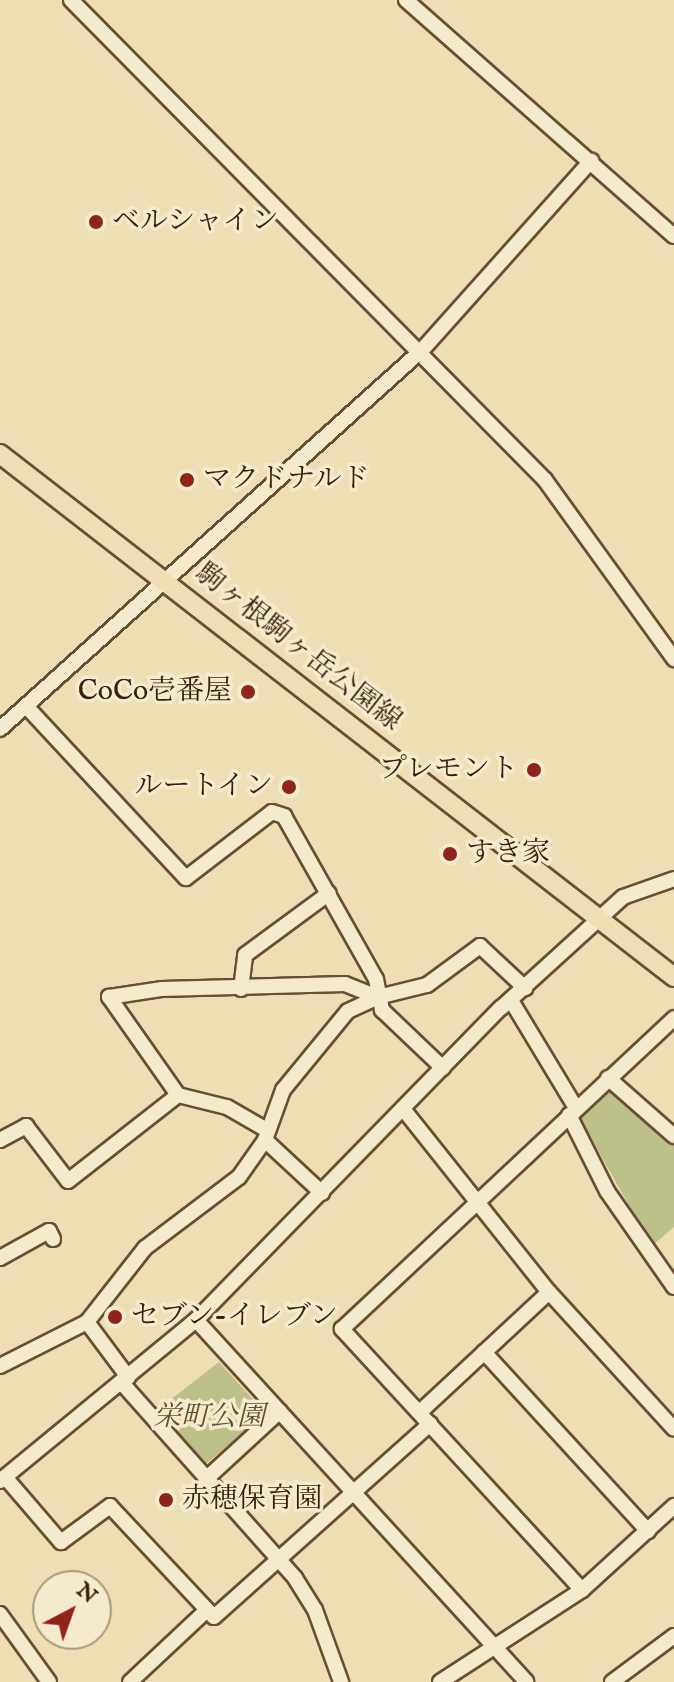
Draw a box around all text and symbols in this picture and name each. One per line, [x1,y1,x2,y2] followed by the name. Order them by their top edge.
[112,205,280,239] place label: ベルシャイン
[87,213,105,231] marker: ベルシャイン
[203,463,371,497] place label: マクドナルド
[178,471,196,489] marker: マクドナルド
[188,557,408,739] street label: 駒ヶ根駒ヶ岳公園線
[78,675,232,709] place label: CoCo壱番屋
[239,683,257,701] marker: CoCo壱番屋
[378,753,518,787] place label: プレモント
[525,761,543,779] marker: プレモント
[133,770,273,804] place label: ルートイン
[280,778,298,796] marker: ルートイン
[466,837,550,871] place label: すき家
[441,845,459,863] marker: すき家
[131,1300,340,1334] place label: セブン-イレブン
[106,1308,124,1326] marker: セブン-イレブン
[153,1401,265,1435] park label: 栄町公園
[182,1483,322,1517] place label: 赤穂保育園
[157,1491,175,1509] marker: 赤穂保育園
[32,1570,112,1650] north arrow
[70,1577,103,1610] text: N

